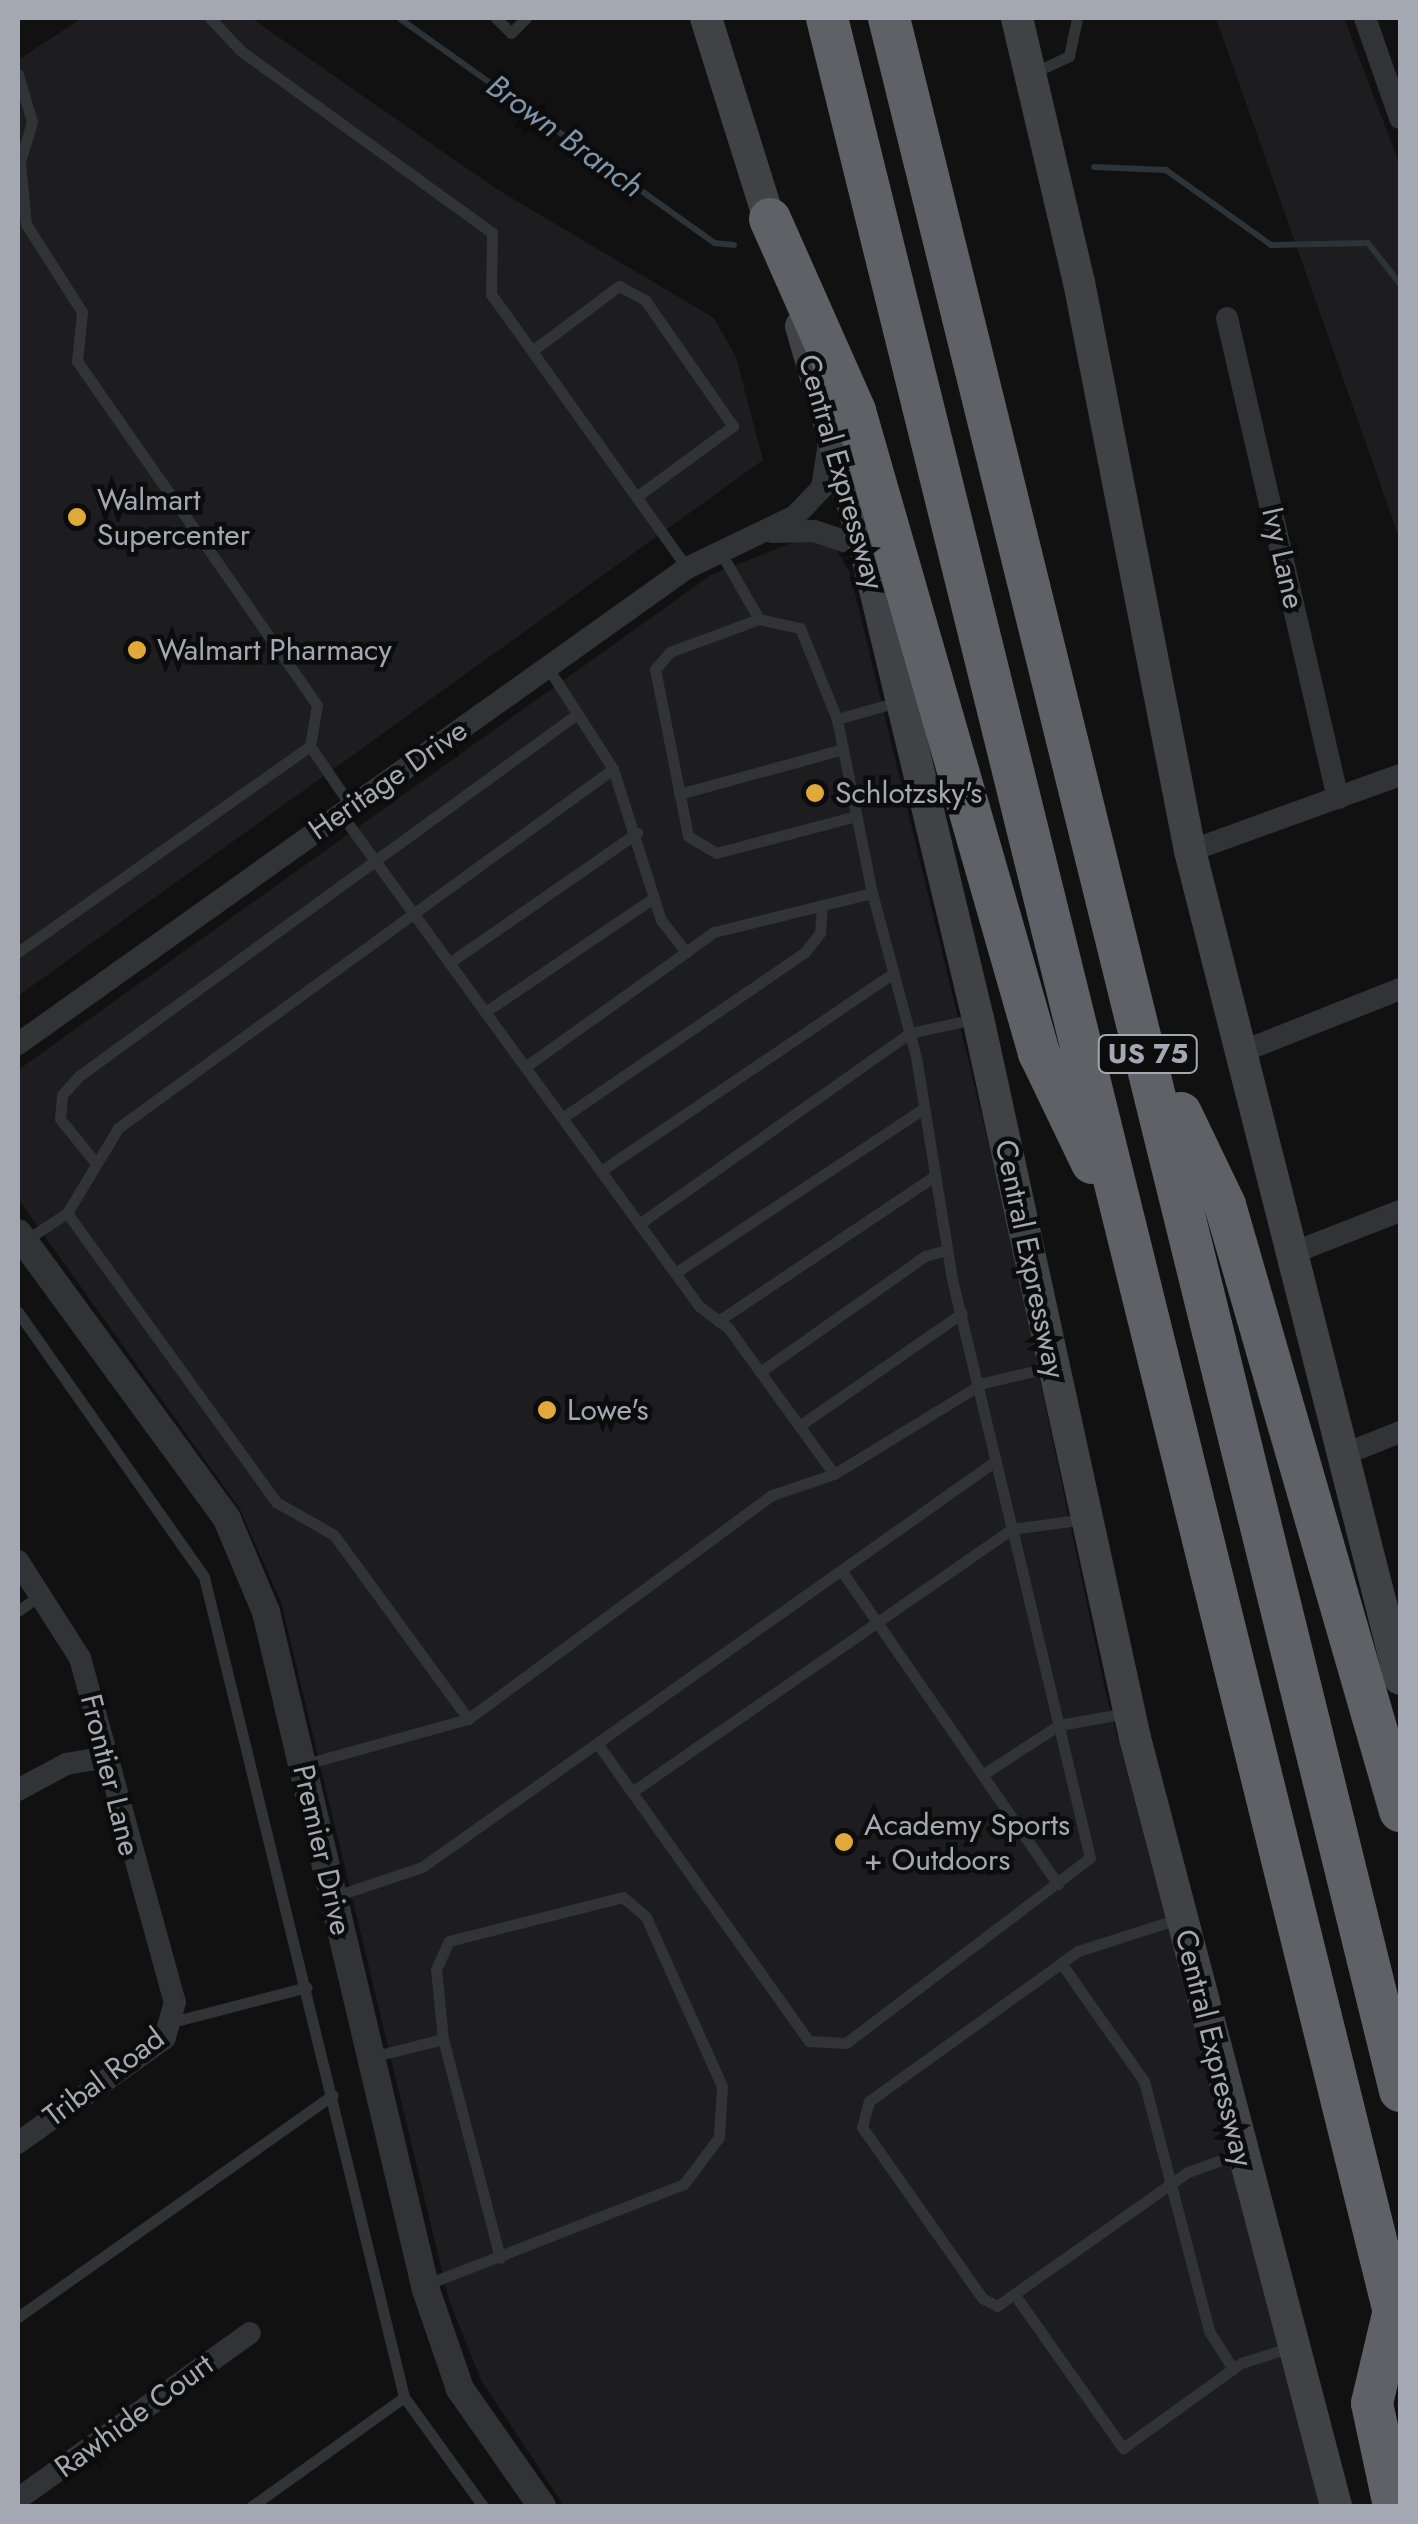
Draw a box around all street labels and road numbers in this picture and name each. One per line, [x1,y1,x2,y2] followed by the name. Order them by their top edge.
[790,350,892,594] street label: Central Expressway
[1254,504,1312,612] street label: Ivy Lane
[302,712,474,848] street label: Heritage Drive
[1096,1031,1200,1077] road number: US 75
[987,1136,1073,1382] street label: Central Expressway
[73,1690,147,1860] street label: Frontier Lane
[285,1761,359,1939] street label: Premier Drive
[1167,1926,1261,2170] street label: Central Expressway
[37,2020,171,2134] street label: Tribal Road
[48,2347,220,2485] street label: Rawhide Court

